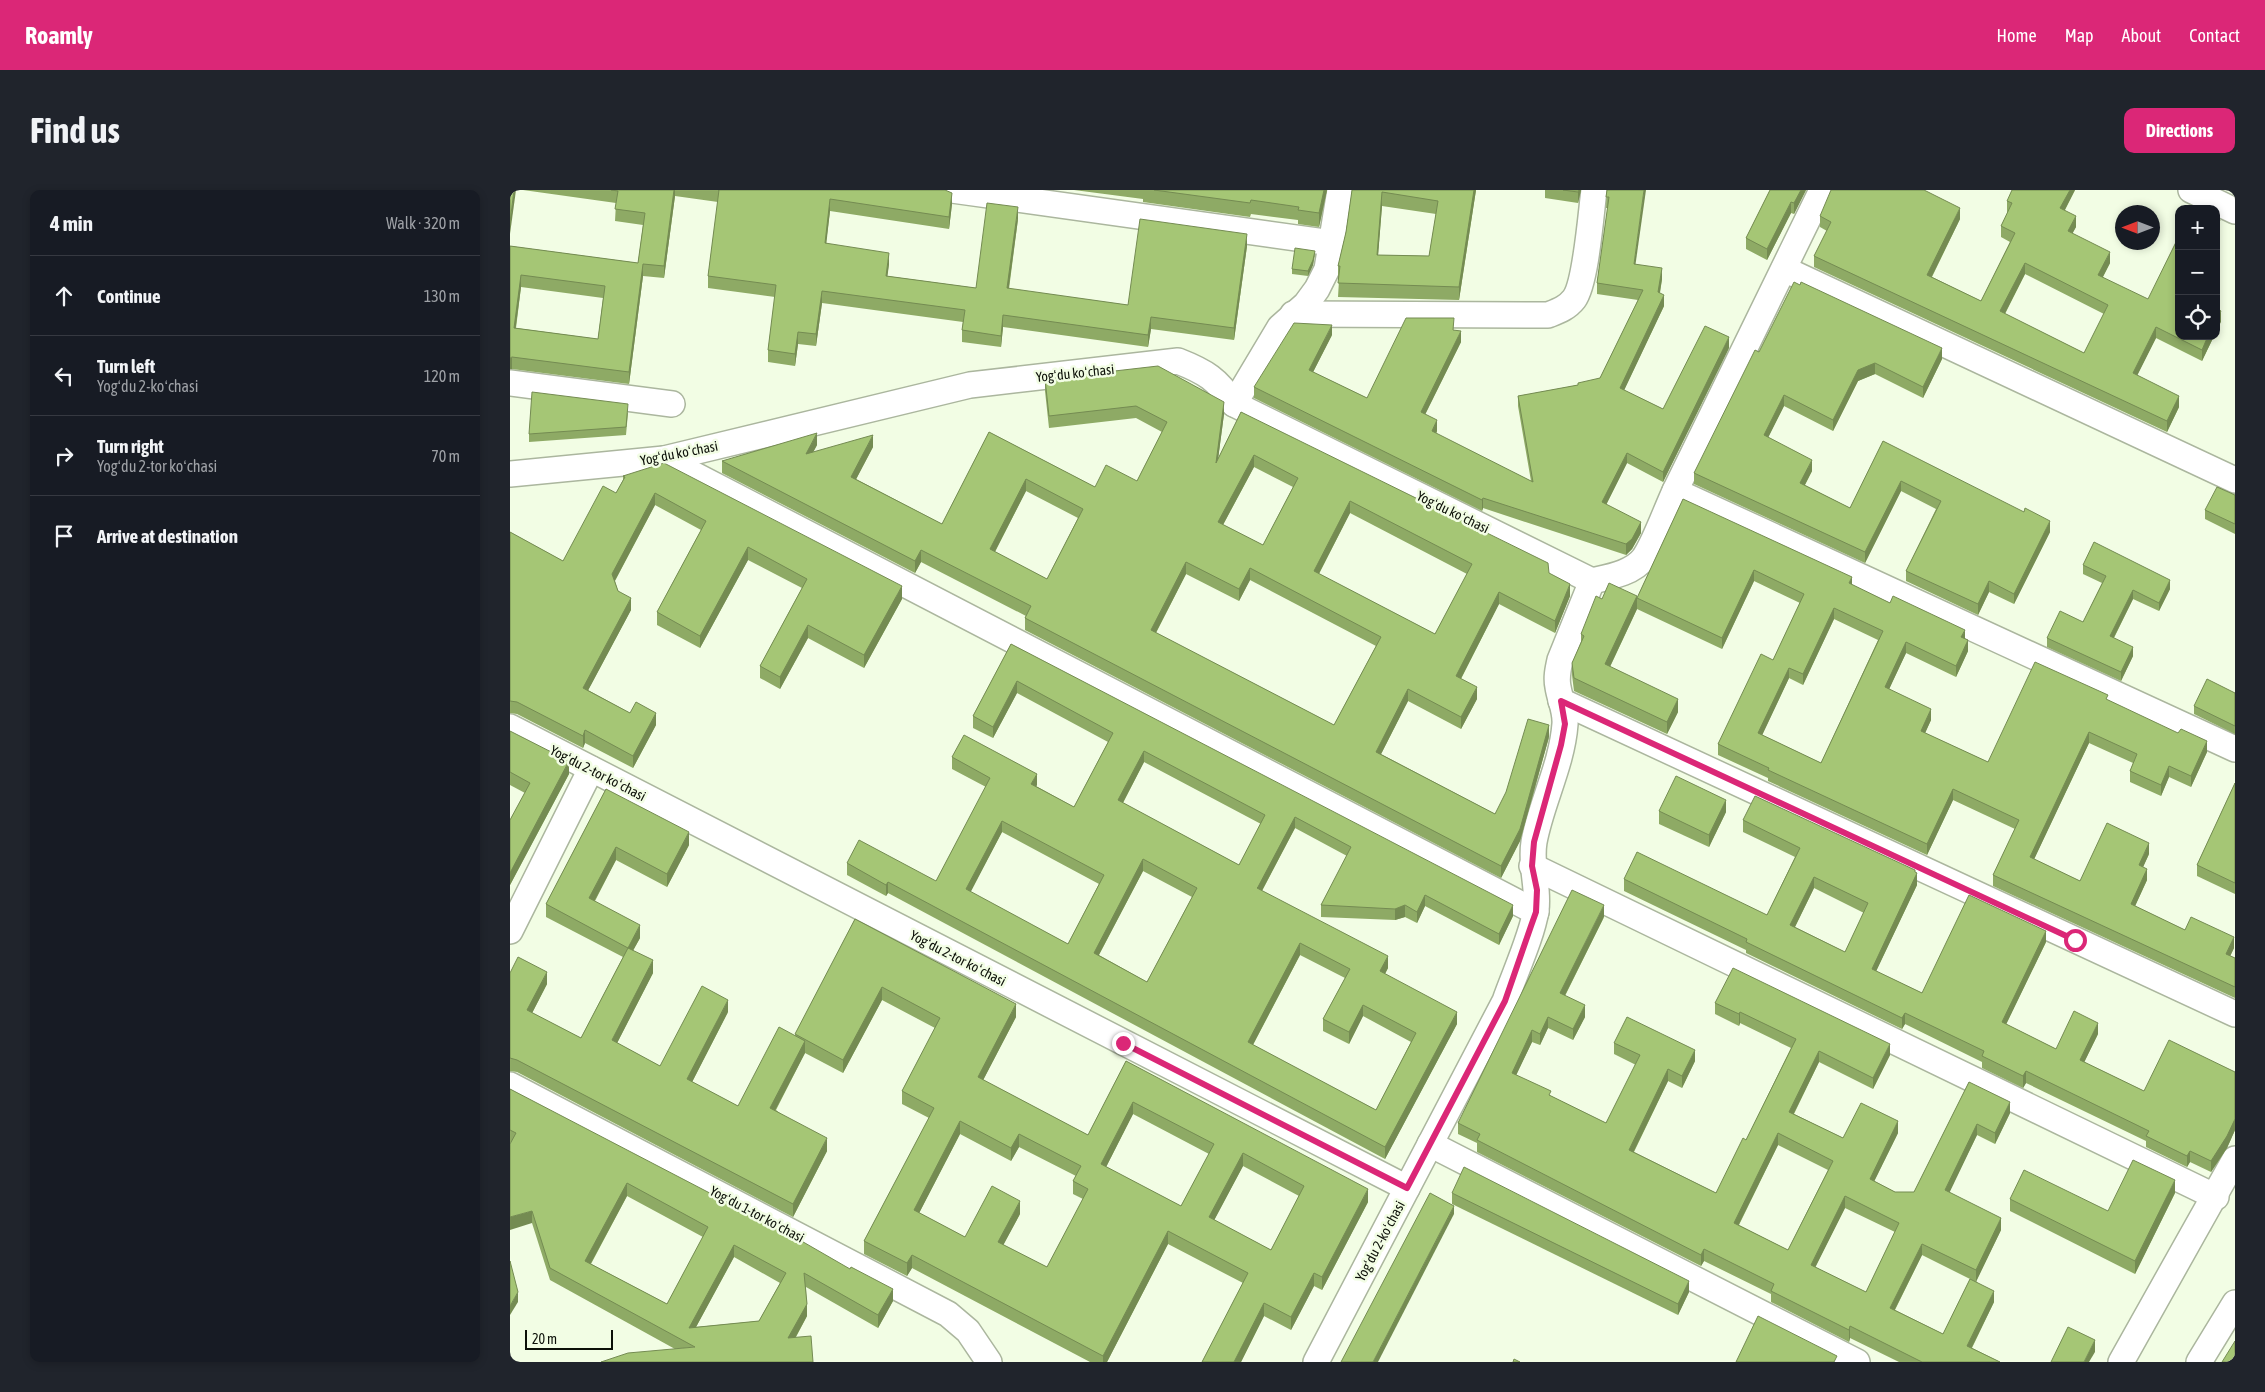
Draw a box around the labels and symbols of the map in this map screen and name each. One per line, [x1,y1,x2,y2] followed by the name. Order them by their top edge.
[2115,205,2160,250] north arrow
[1035,361,1115,385] street label: Yogʻdu koʻchasi
[639,438,719,468] street label: Yogʻdu koʻchasi
[1414,488,1492,536] street label: Yogʻdu koʻchasi
[547,742,649,804] street label: Yogʻdu 2-tor koʻchasi
[907,927,1009,989] street label: Yogʻdu 2-tor koʻchasi
[2064,929,2087,952] route start
[1112,1032,1135,1055] route end
[707,1182,807,1246] street label: Yogʻdu 1-tor koʻchasi
[1352,1198,1408,1284] street label: Yogʻdu 2-koʻchasi
[525,1327,612,1350] scale bar

